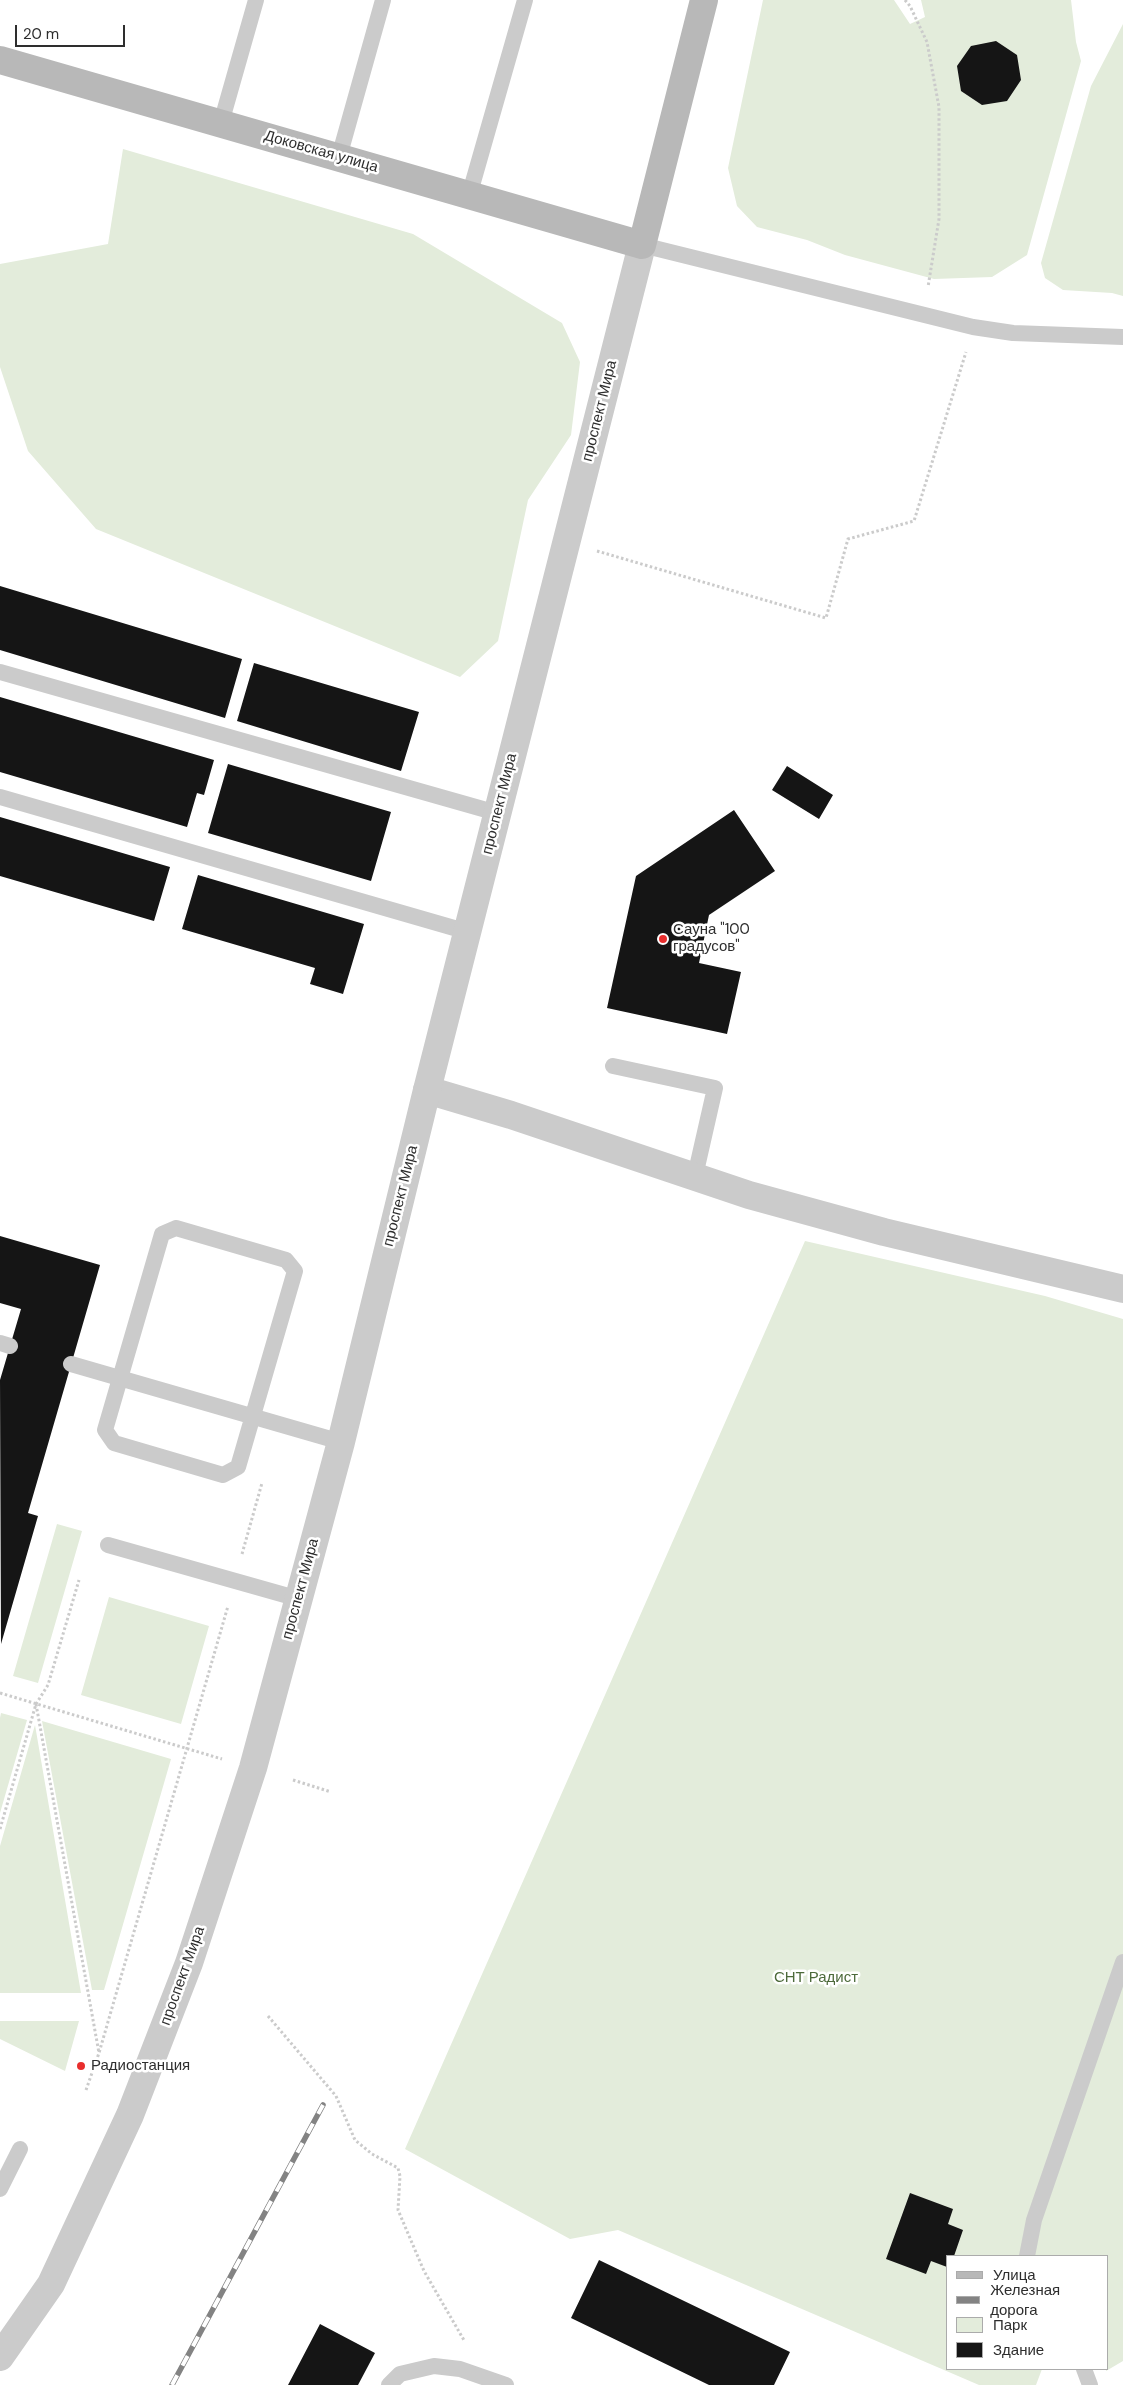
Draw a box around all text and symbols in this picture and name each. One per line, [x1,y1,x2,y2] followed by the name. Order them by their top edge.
[18,15,128,47] scale bar
[23,24,59,44] text: 20 m
[262,127,380,177] street label: Доковская улица
[579,358,621,464] street label: проспект Мира
[479,751,521,857] street label: проспект Мира
[673,921,750,956] place label: Сауна "100 градусов"
[657,933,669,945] marker: Сауна "100 градусов"
[380,1143,422,1249] street label: проспект Мира
[279,1536,323,1642] street label: проспект Мира
[157,1924,209,2028] street label: проспект Мира
[774,1969,858,1987] park label: СНТ Радист
[91,2057,190,2075] place label: Радиостанция
[75,2060,87,2072] marker: Радиостанция
[946,2255,1108,2370] legend
[993,2265,1036,2285] text: Улица
[990,2280,1060,2320] text: Железная дорога
[993,2315,1027,2335] text: Парк
[993,2340,1044,2360] text: Здание

